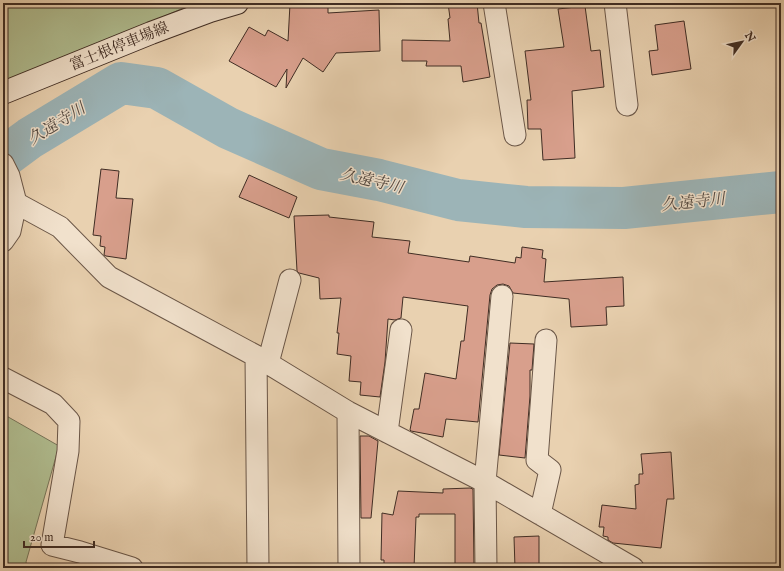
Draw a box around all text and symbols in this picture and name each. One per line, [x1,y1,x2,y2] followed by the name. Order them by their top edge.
[67,18,171,75] street label: 富士根停車場線
[722,22,762,62] north arrow
[741,28,758,45] text: N
[25,98,91,150] water label: 久遠寺川
[338,165,407,199] water label: 久遠寺川
[660,189,728,216] water label: 久遠寺川
[24,523,94,549] scale bar
[30,530,53,545] text: 20 m

